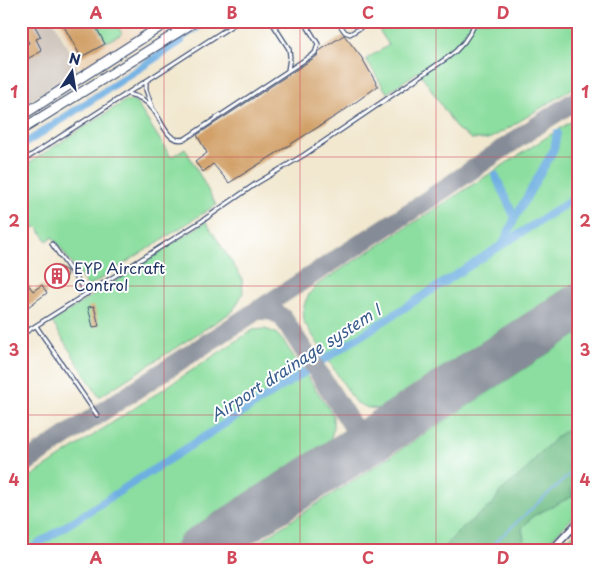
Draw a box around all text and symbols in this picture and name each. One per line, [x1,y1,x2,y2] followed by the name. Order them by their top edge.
[90,0,103,24] text: A
[227,0,238,24] text: B
[362,0,374,24] text: C
[497,0,509,24] text: D
[67,47,82,70] text: N
[48,48,98,98] north arrow
[10,79,18,103] text: 1
[581,79,589,103] text: 1
[8,208,20,232] text: 2
[579,208,591,232] text: 2
[74,256,165,296] place label: EYP Aircraft Control
[44,263,70,289] building icon: EYP Aircraft Control
[205,297,387,426] water label: Airport drainage system I
[9,337,19,361] text: 3
[580,337,590,361] text: 3
[9,467,20,491] text: 4
[580,467,591,491] text: 4
[90,545,103,569] text: A
[227,545,238,569] text: B
[362,545,374,569] text: C
[497,545,509,569] text: D

